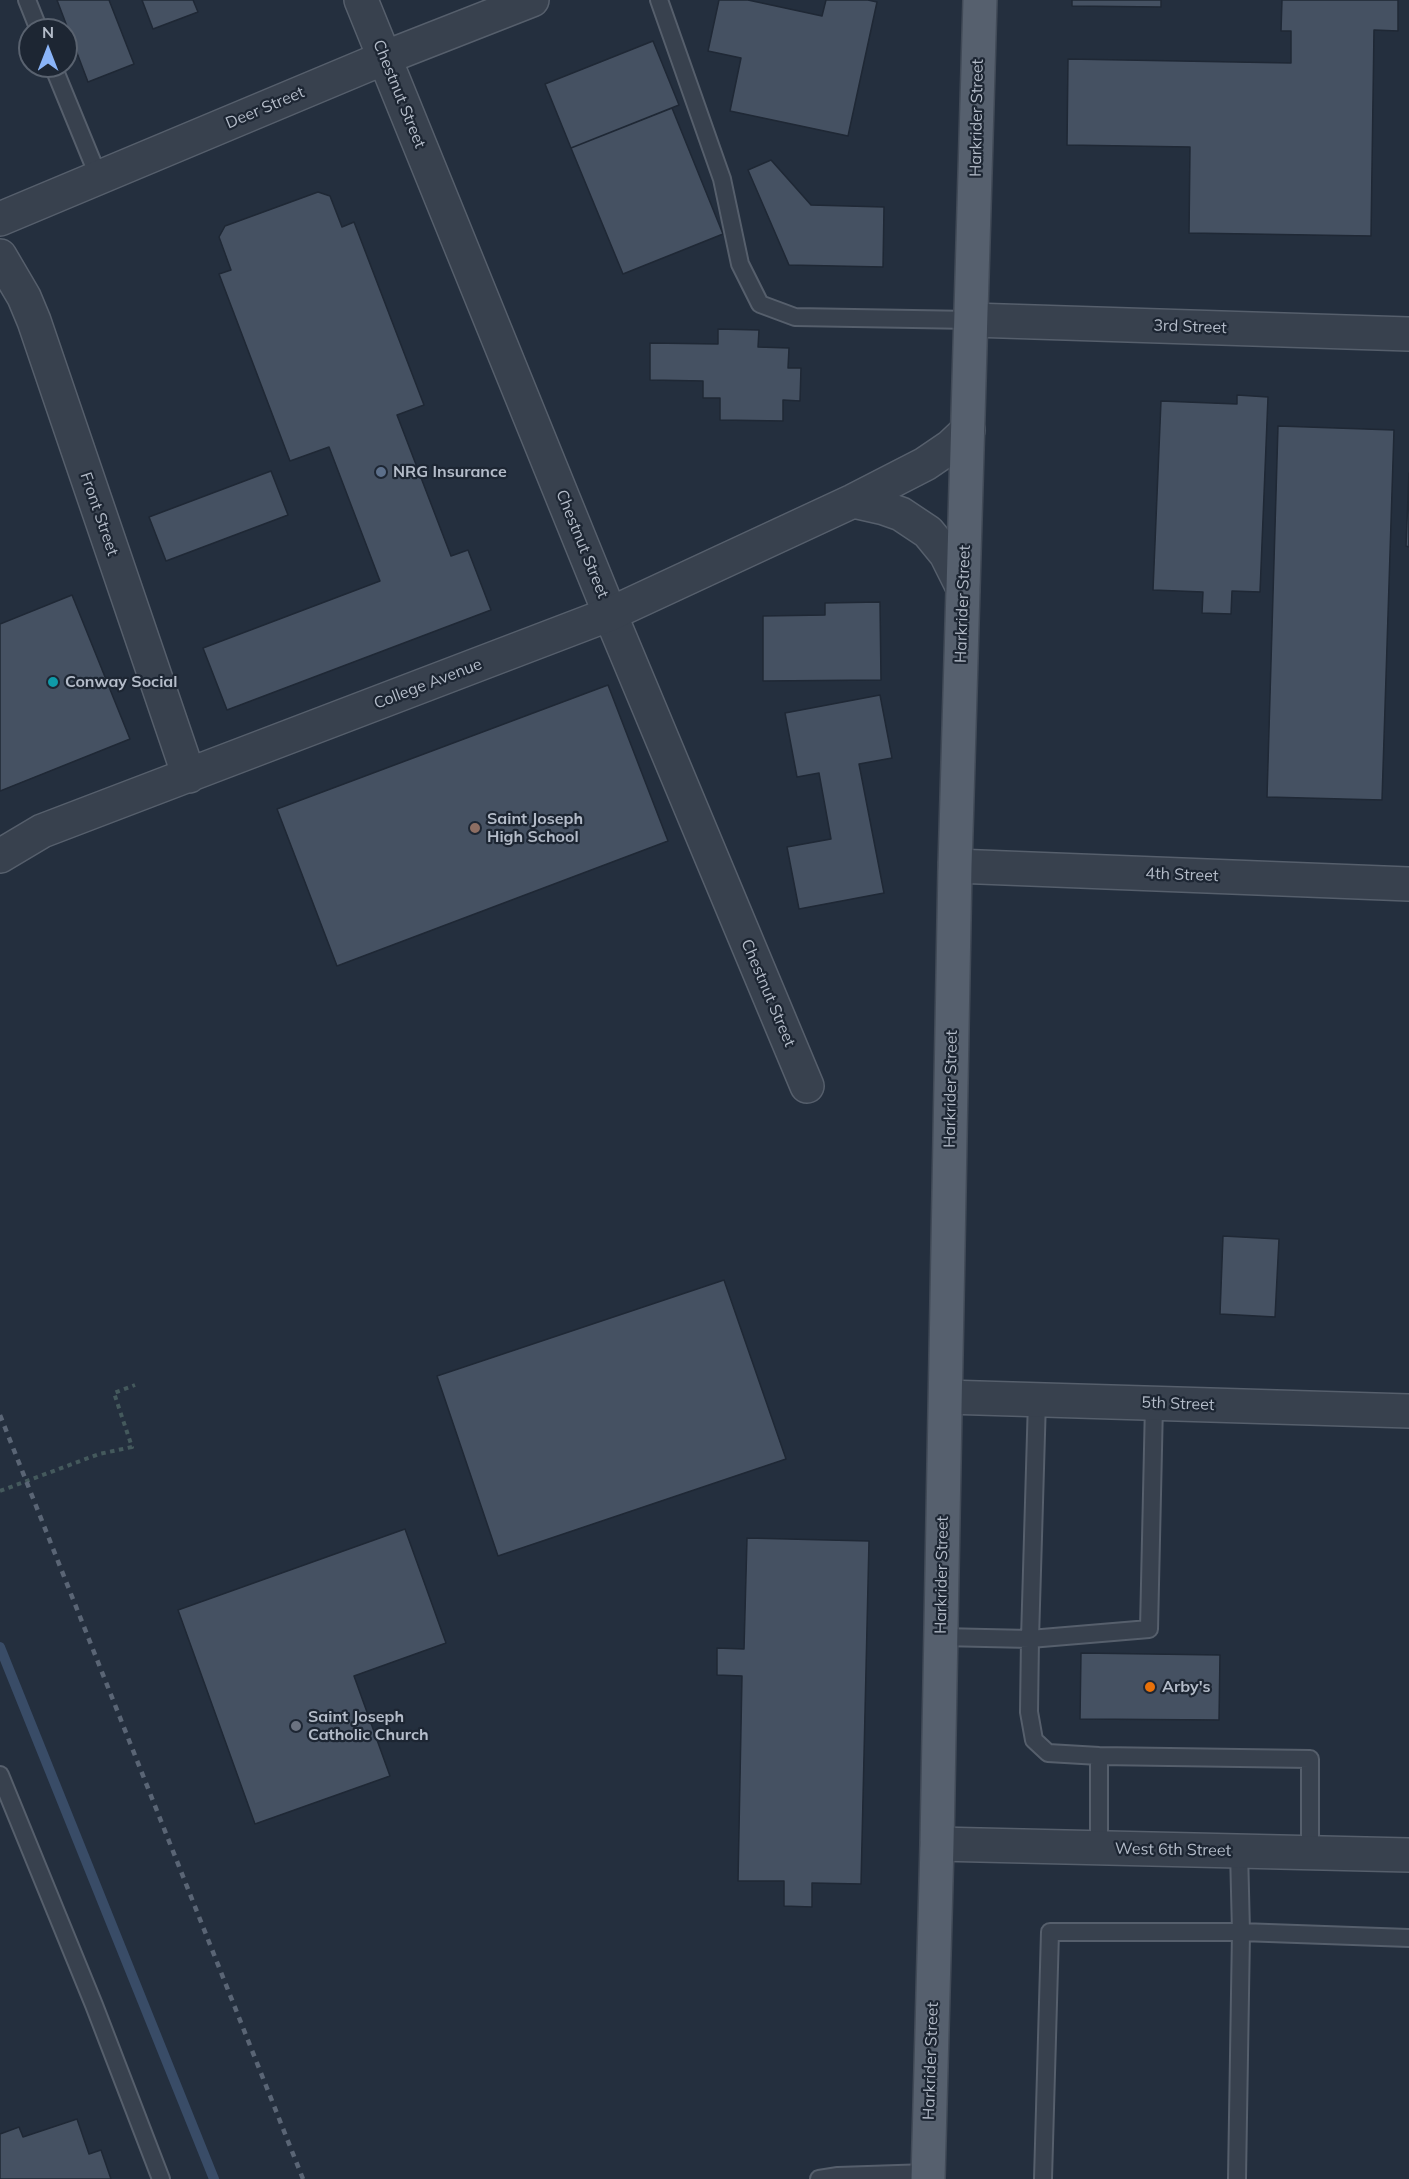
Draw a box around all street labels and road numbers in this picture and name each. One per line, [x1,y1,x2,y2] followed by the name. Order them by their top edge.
[369,37,429,151] street label: Chestnut Street
[966,59,988,177] street label: Harkrider Street
[223,83,307,133] street label: Deer Street
[1153,316,1227,338] street label: 3rd Street
[76,470,122,558] street label: Front Street
[552,487,612,601] street label: Chestnut Street
[951,545,975,663] street label: Harkrider Street
[371,655,485,713] street label: College Avenue
[1145,864,1219,886] street label: 4th Street
[737,936,799,1050] street label: Chestnut Street
[940,1030,962,1148] street label: Harkrider Street
[1141,1393,1215,1415] street label: 5th Street
[931,1516,953,1634] street label: Harkrider Street
[1115,1839,1231,1861] street label: West 6th Street
[919,2002,943,2120] street label: Harkrider Street

